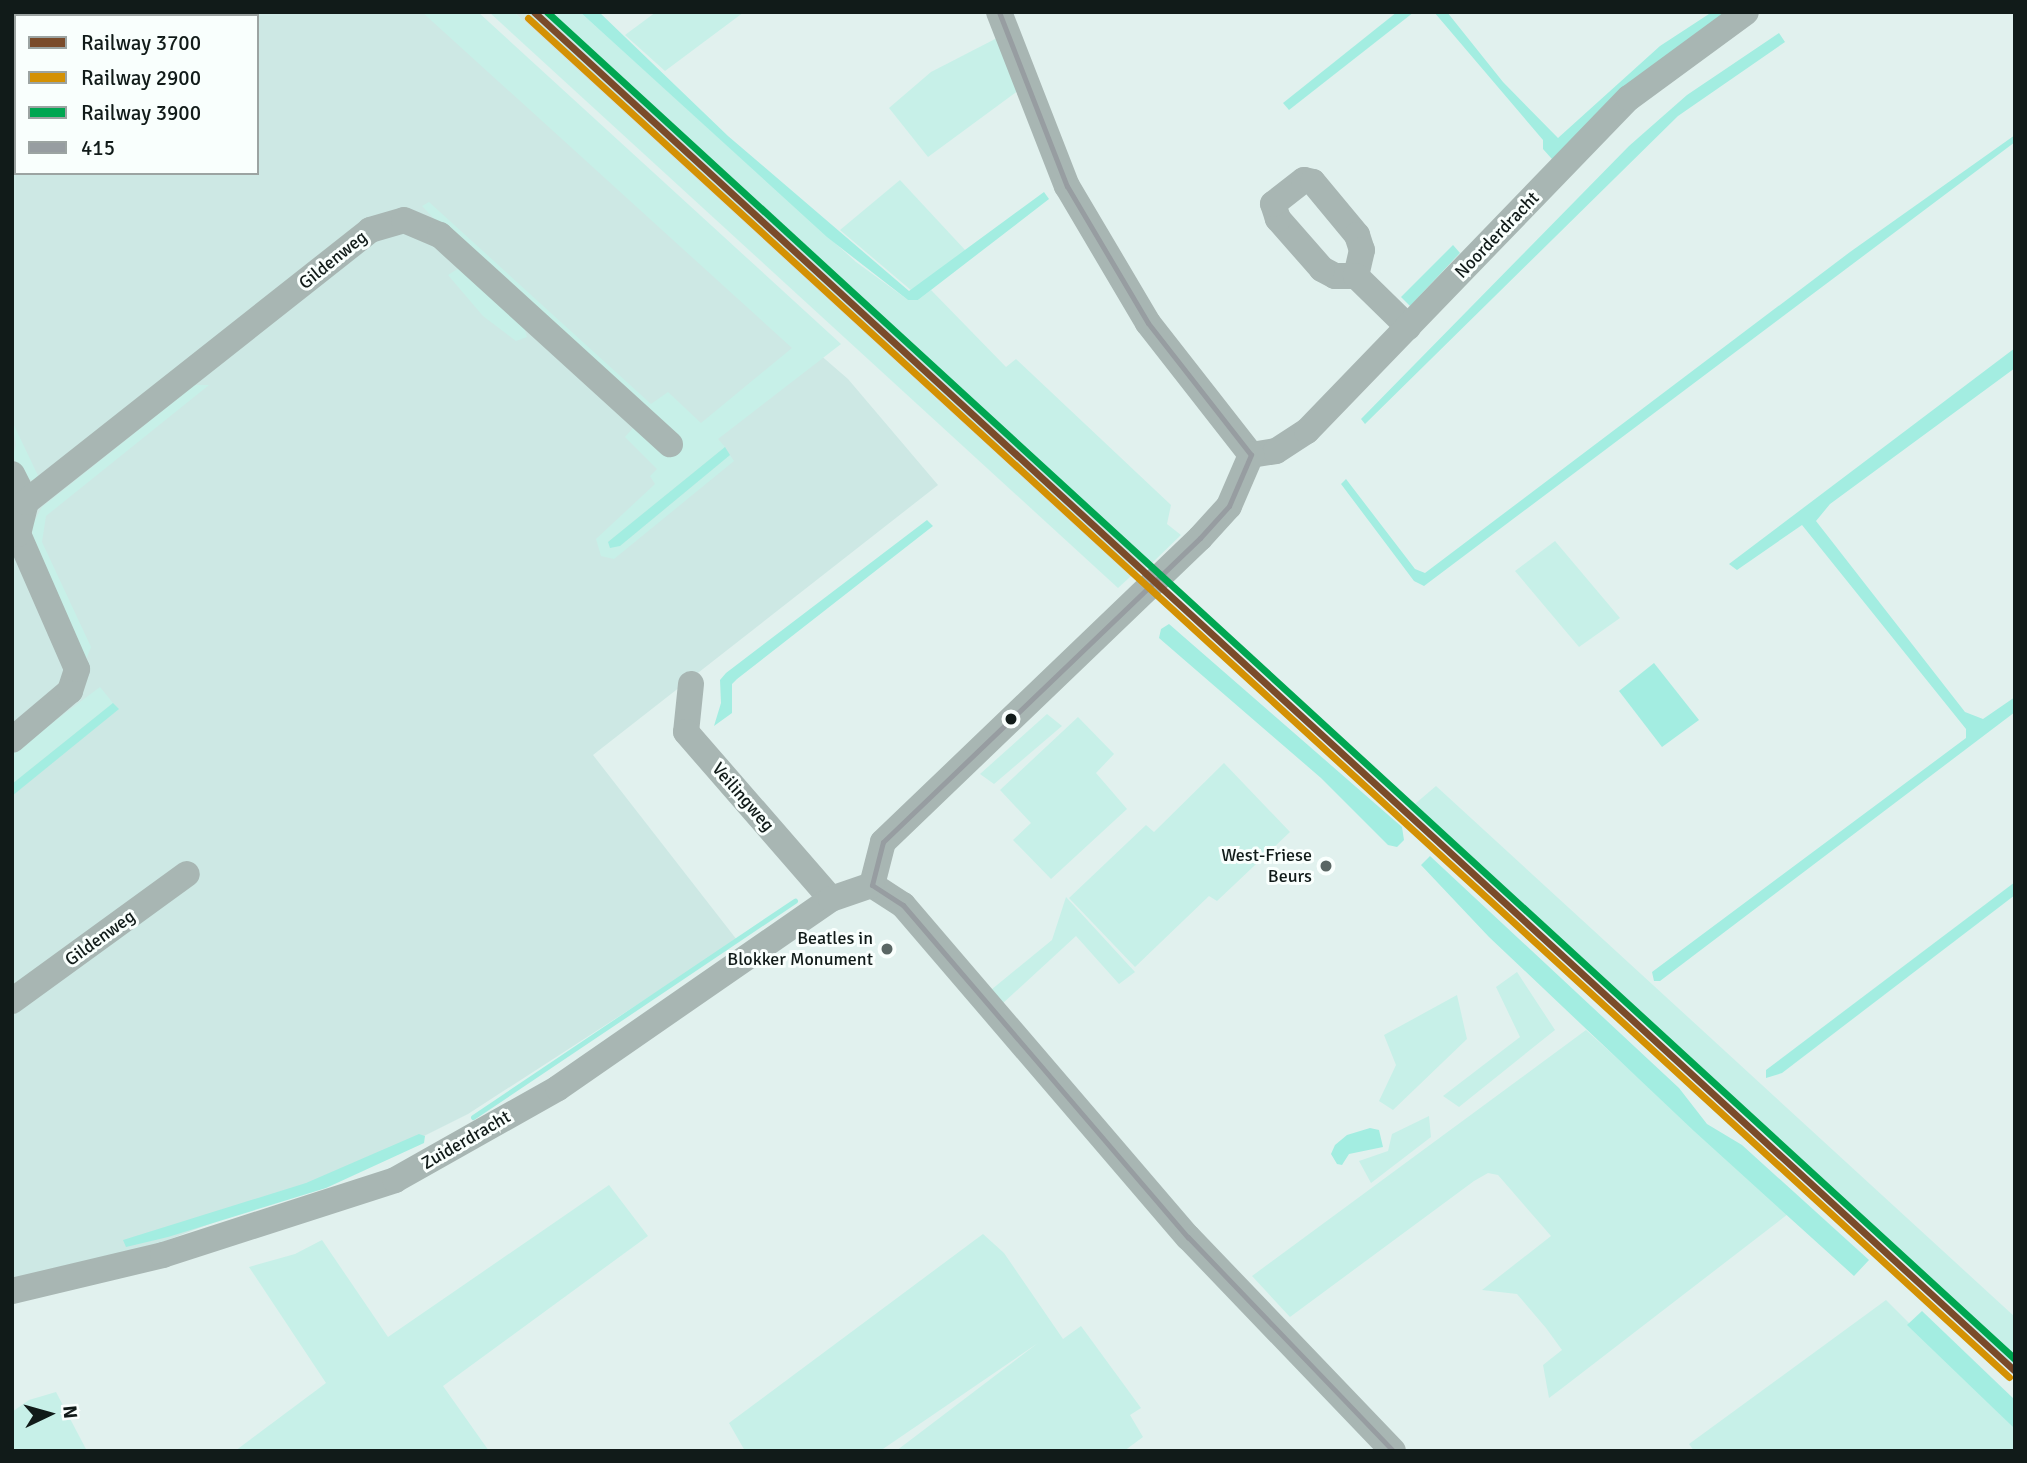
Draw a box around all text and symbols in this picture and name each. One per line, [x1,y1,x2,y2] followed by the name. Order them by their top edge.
[14,14,259,175] legend
[81,30,201,56] text: Railway 3700
[81,65,201,91] text: Railway 2900
[81,100,201,126] text: Railway 3900
[81,135,115,161] text: 415
[1450,187,1544,283] street label: Noorderdracht
[295,226,371,294] street label: Gildenweg
[1004,712,1018,726] unlabelled marker
[707,758,779,836] street label: Veilingweg
[1221,845,1312,888] place label: West-Friese Beurs
[1318,858,1334,874] marker: West-Friese Beurs
[61,905,139,971] street label: Gildenweg
[727,928,873,970] place label: Beatles in Blokker Monument
[879,941,895,957] marker: Beatles in Blokker Monument
[418,1106,514,1174] street label: Zuiderdracht
[14,1379,84,1449] north arrow
[57,1405,82,1420] text: N

